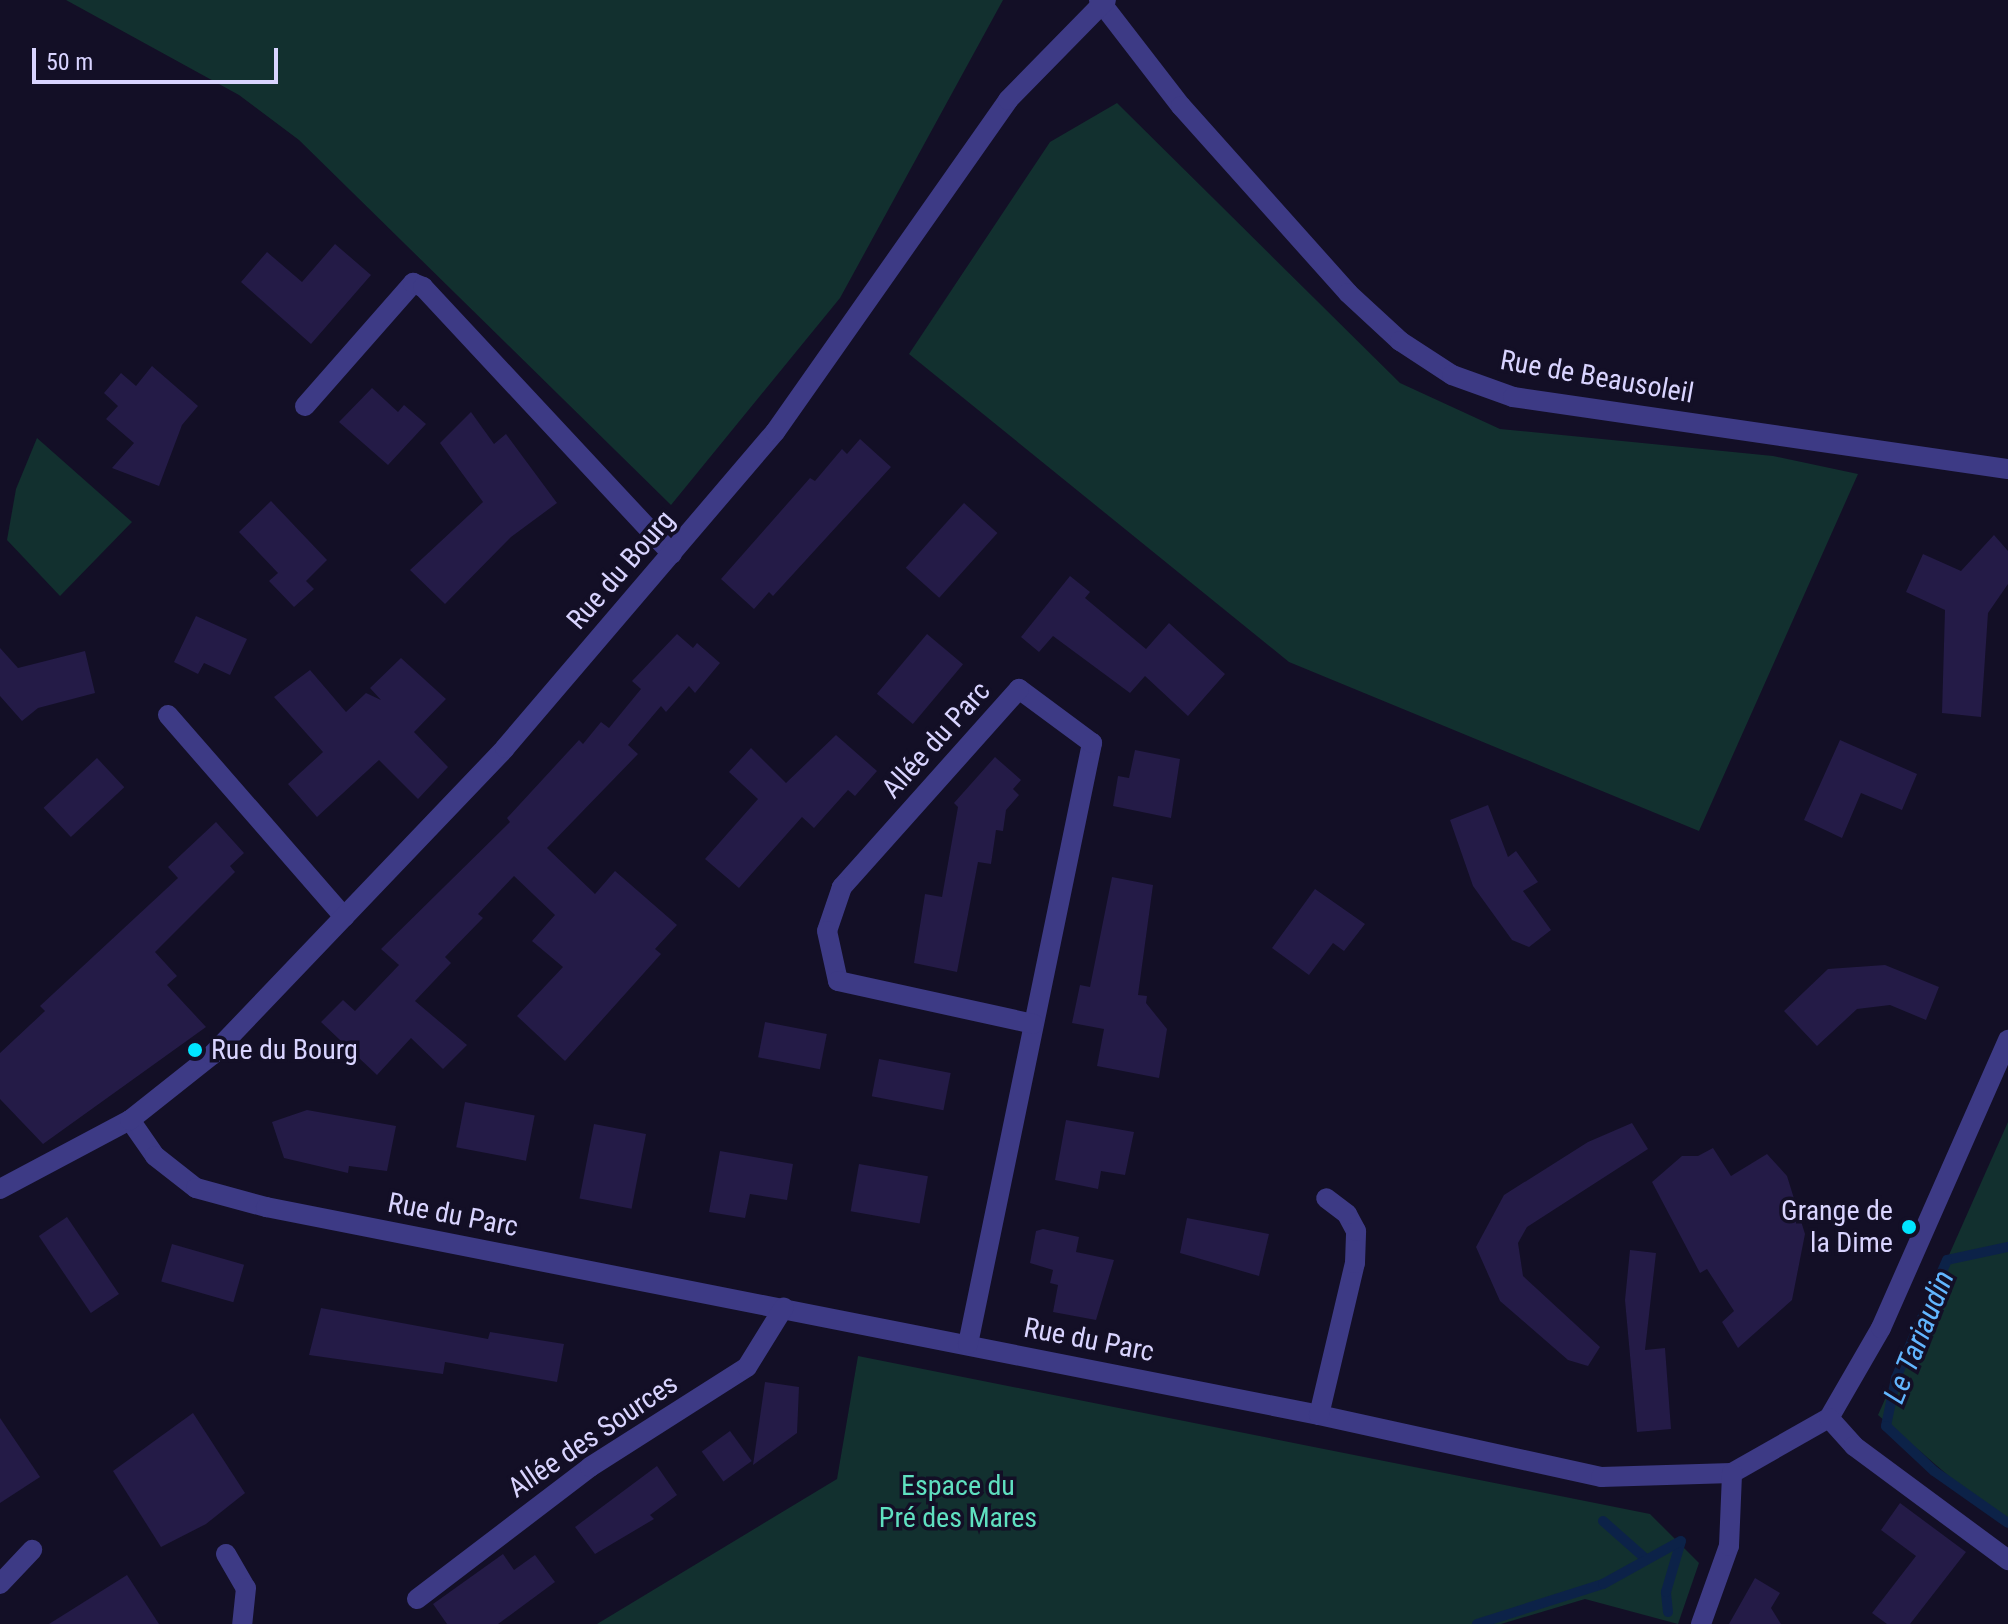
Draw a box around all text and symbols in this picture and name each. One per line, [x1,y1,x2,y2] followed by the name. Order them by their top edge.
[36,32,282,82] scale bar
[46,48,93,76] text: 50 m
[1498,343,1696,411] street label: Rue de Beausoleil
[560,504,682,636] street label: Rue du Bourg
[875,675,997,805] street label: Allée du Parc
[211,1033,358,1067] place label: Rue du Bourg
[186,1041,204,1059] marker: Rue du Bourg
[385,1186,521,1244] street label: Rue du Parc
[1781,1194,1893,1260] place label: Grange de la Dime
[1900,1218,1918,1236] marker: Grange de la Dime
[1876,1265,1962,1409] water label: Le Tariaudin
[1021,1311,1157,1369] street label: Rue du Parc
[502,1367,684,1505] street label: Allée des Sources
[879,1469,1037,1535] park label: Espace du Pré des Mares

